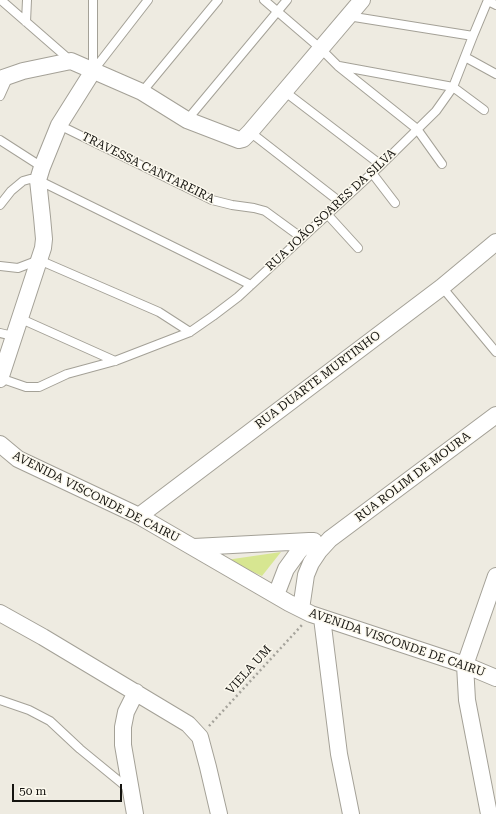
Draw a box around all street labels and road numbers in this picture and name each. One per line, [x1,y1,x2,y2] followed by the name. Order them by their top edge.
[79,129,217,207] street label: TRAVESSA CANTAREIRA
[263,146,399,274] street label: RUA JOÃO SOARES DA SILVA
[252,328,384,432] street label: RUA DUARTE MURTINHO
[353,429,473,525] street label: RUA ROLIM DE MOURA
[10,448,182,546] street label: AVENIDA VISCONDE DE CAIRU
[307,606,487,680] street label: AVENIDA VISCONDE DE CAIRU
[223,643,275,697] street label: VIELA UM

